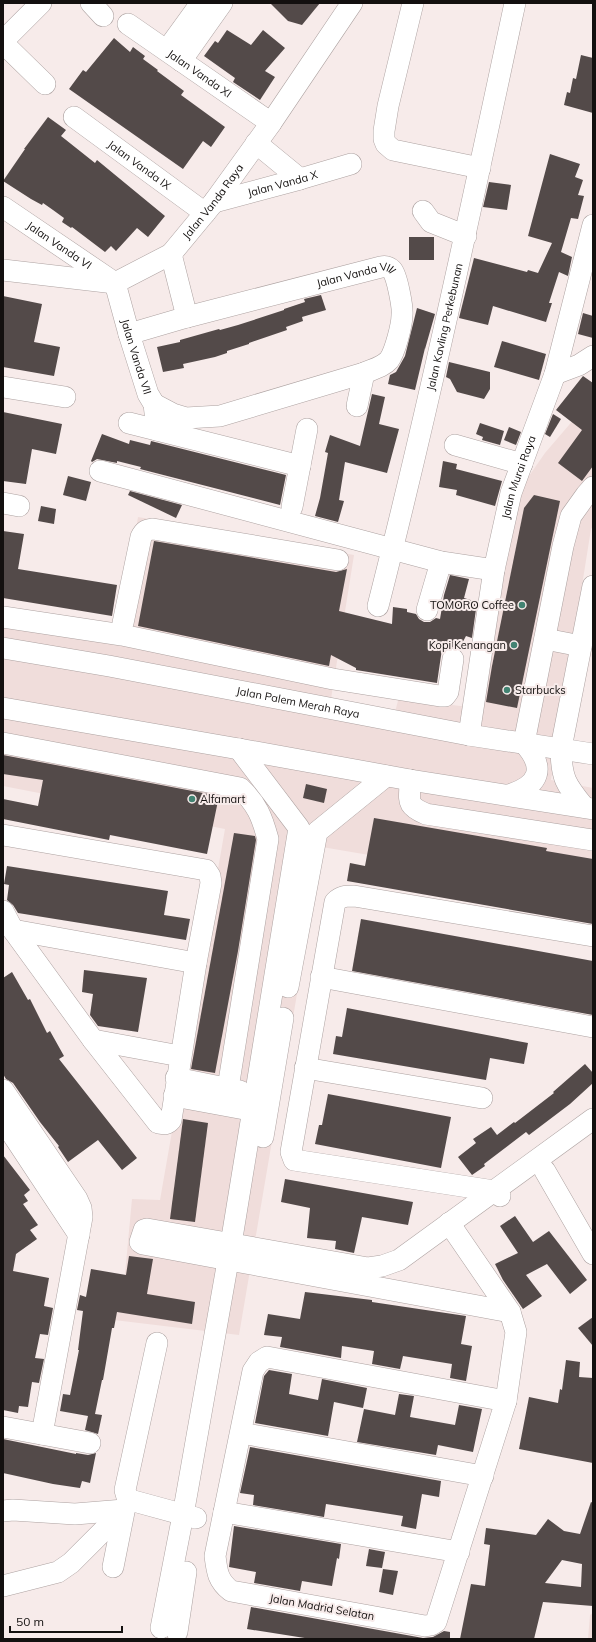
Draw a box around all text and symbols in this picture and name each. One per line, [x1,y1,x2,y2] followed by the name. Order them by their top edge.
[165,46,234,101] street label: Jalan Vanda XI
[105,137,174,193] street label: Jalan Vanda IX
[179,161,246,242] street label: Jalan Vanda Raya
[246,167,320,200] street label: Jalan Vanda X
[24,218,94,272] street label: Jalan Vanda VI
[315,259,400,290] street label: Jalan Vanda VIII
[423,262,466,392] street label: Jalan Kavling Perkebunan
[118,317,155,396] street label: Jalan Vanda VII
[498,434,539,520] street label: Jalan Murai Raya
[430,598,514,612] place label: TOMORO Coffee
[517,600,527,610] marker: TOMORO Coffee
[429,638,506,652] place label: Kopi Kenangan
[509,640,519,650] marker: Kopi Kenangan
[515,683,566,697] place label: Starbucks
[235,684,361,721] street label: Jalan Palem Merah Raya
[502,685,512,695] marker: Starbucks
[200,792,246,806] place label: Alfamart
[187,794,197,804] marker: Alfamart
[268,1591,376,1623] street label: Jalan Madrid Selatan
[10,1608,122,1634] scale bar
[16,1614,44,1629] text: 50 m

